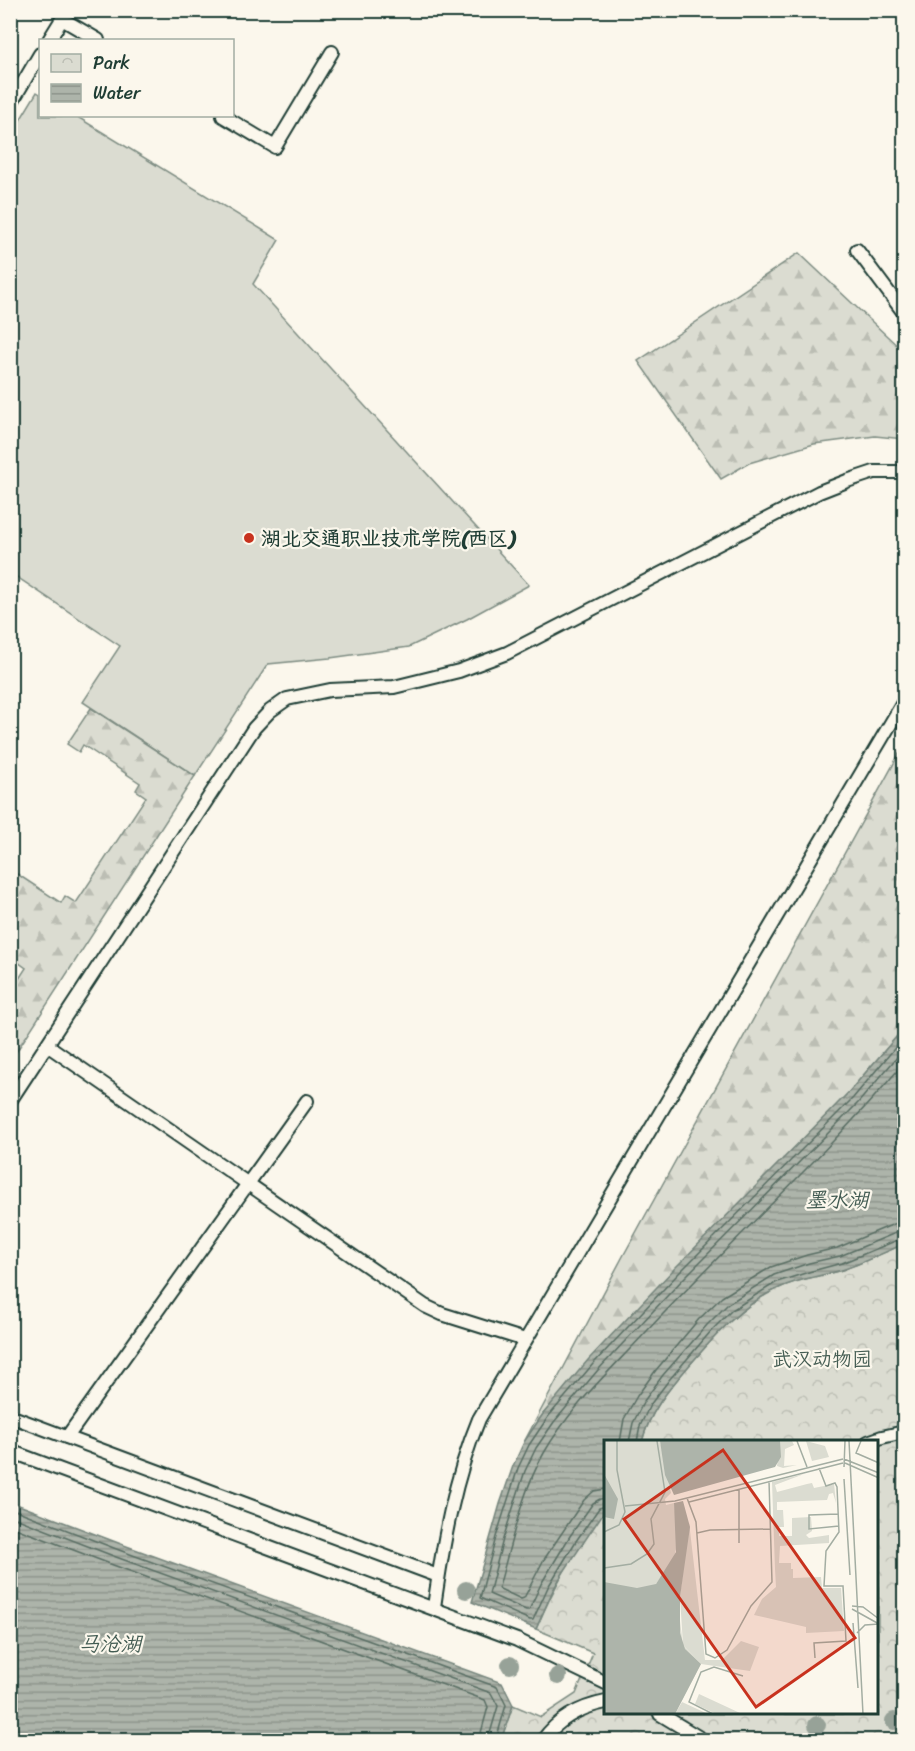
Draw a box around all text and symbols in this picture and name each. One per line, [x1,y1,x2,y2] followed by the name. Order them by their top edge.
[39,39,234,117] legend
[93,47,130,79] text: Park
[93,77,142,109] text: Water
[261,521,517,556] place label: 湖北交通职业技术学院(西区)
[242,531,256,545] marker: 湖北交通职业技术学院(西区)
[806,1181,870,1219] water label: 墨水湖
[772,1342,872,1377] park label: 武汉动物园
[604,1440,879,1715] inset map
[79,1625,143,1663] water label: 马沧湖

